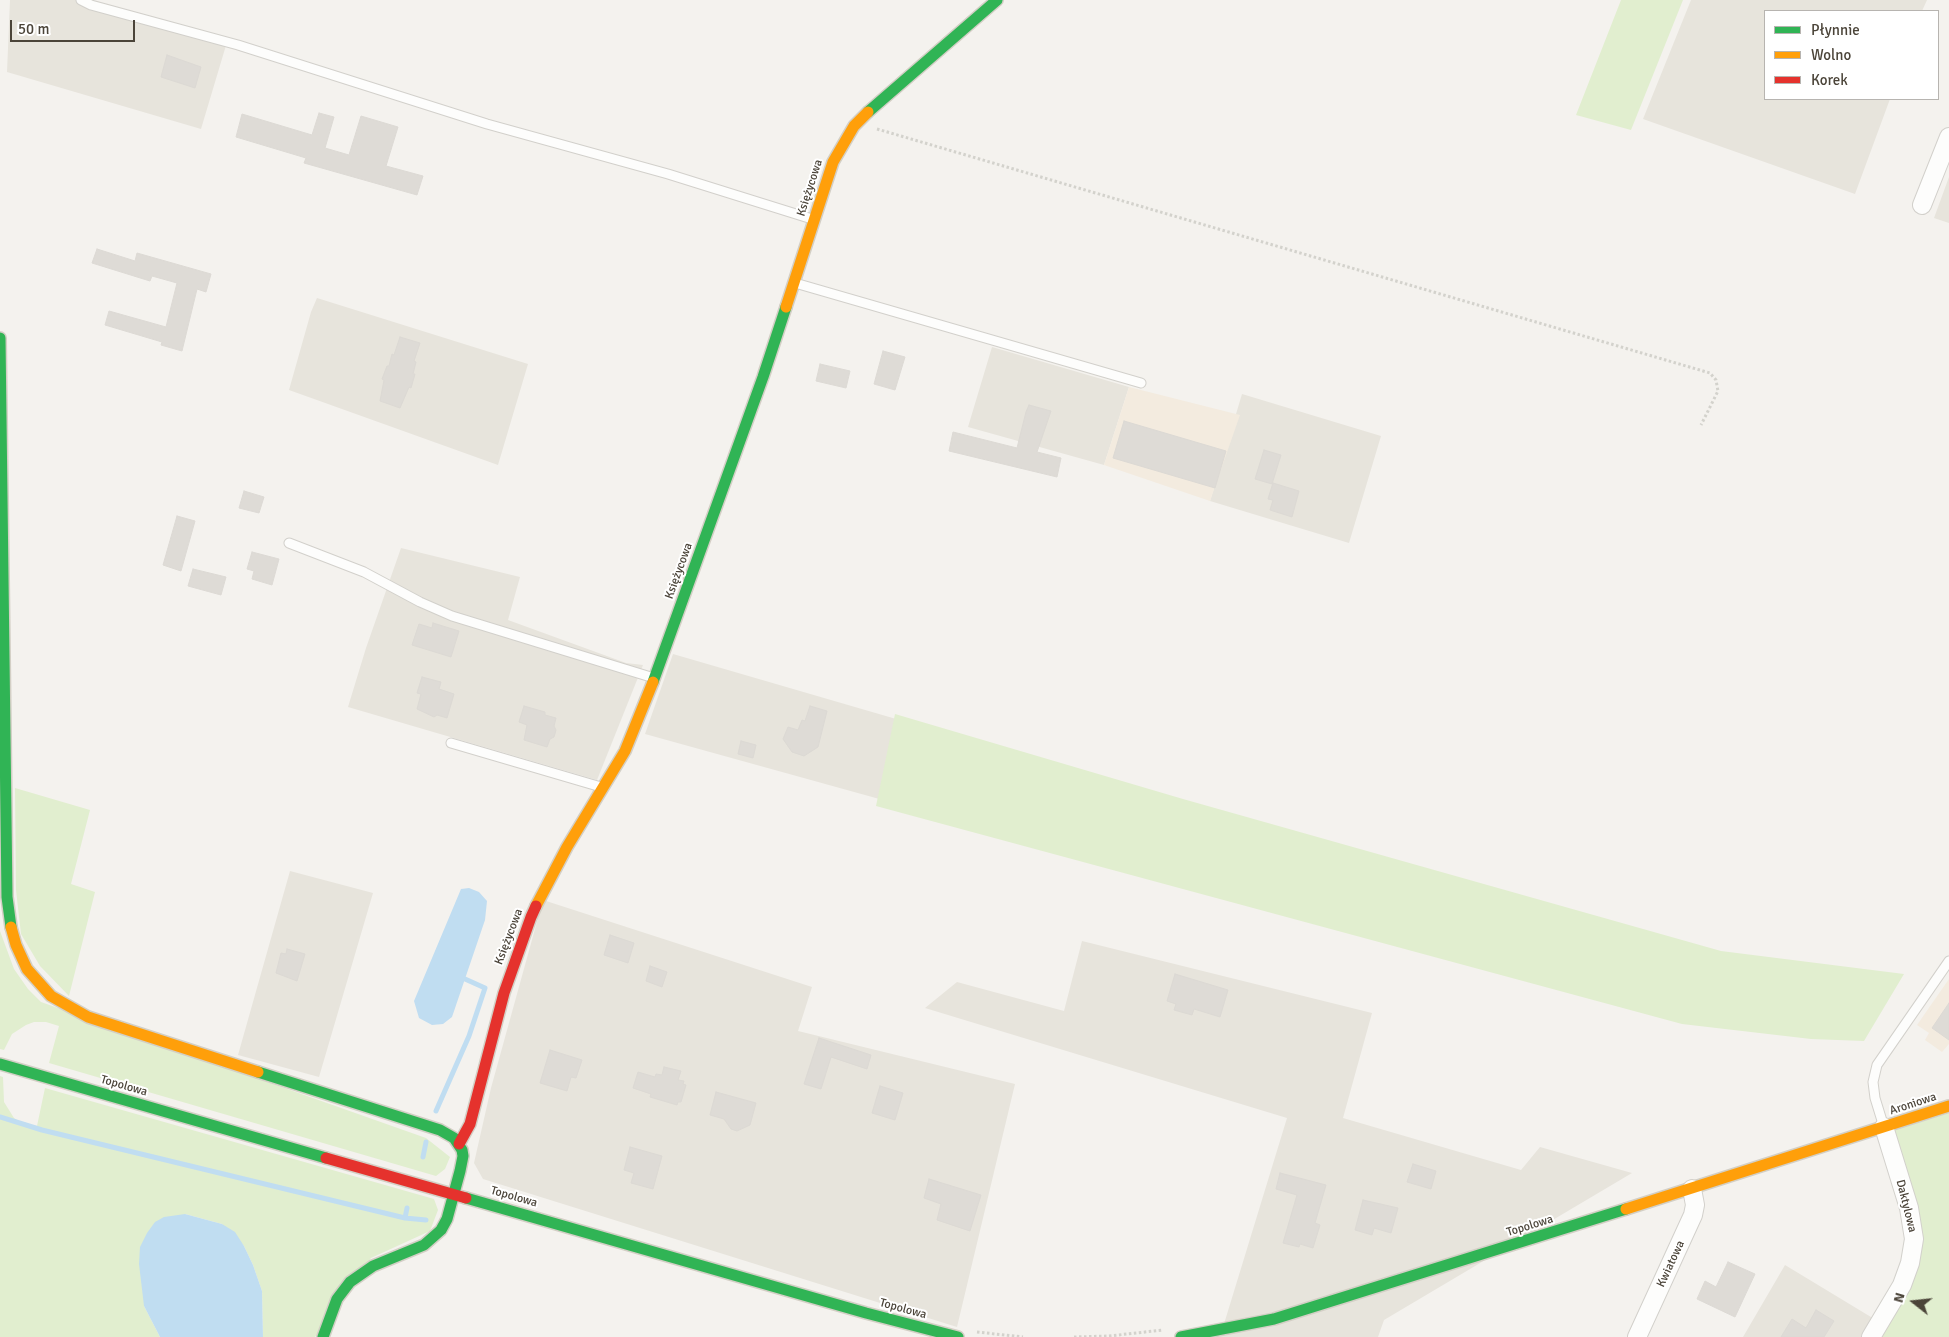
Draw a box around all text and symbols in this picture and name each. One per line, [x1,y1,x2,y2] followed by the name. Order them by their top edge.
[12,10,138,42] scale bar
[1764,10,1939,100] legend
[18,20,49,38] text: 50 m
[1811,21,1860,39] text: Płynnie
[1811,46,1851,64] text: Wolno
[1811,71,1848,89] text: Korek
[794,158,826,218] street label: Księżycowa
[662,541,696,601] street label: Księżycowa
[492,907,526,967] street label: Księżycowa
[99,1072,149,1100] street label: Topolowa
[1888,1090,1938,1118] street label: Aroniowa
[1893,1178,1919,1234] street label: Daktylowa
[489,1183,539,1211] street label: Topolowa
[1505,1212,1555,1240] street label: Topolowa
[1654,1238,1688,1290] street label: Kwiatowa
[1889,1277,1939,1327] north arrow
[1890,1291,1909,1305] text: N
[878,1296,928,1322] street label: Topolowa

